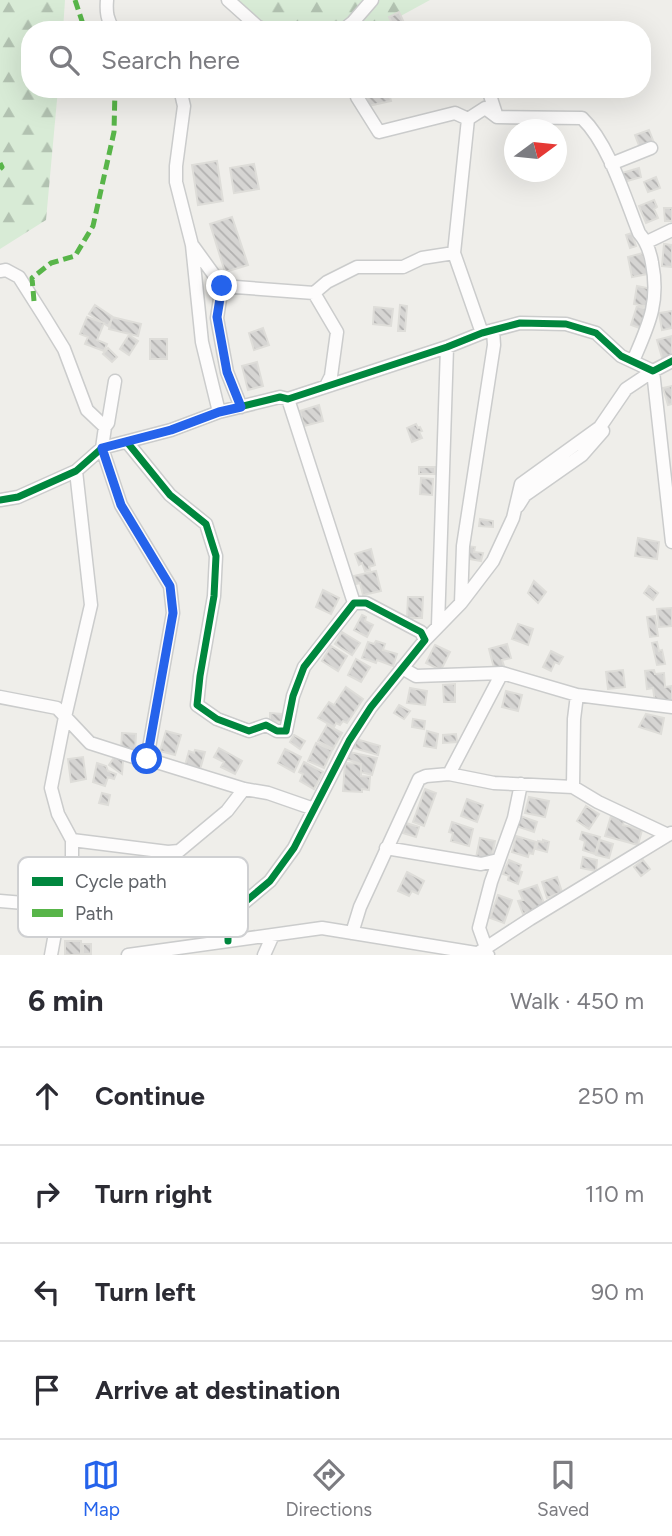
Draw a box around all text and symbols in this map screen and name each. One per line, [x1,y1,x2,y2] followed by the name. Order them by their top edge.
[21,21,651,98] search box
[45,41,83,79] icon: search
[101,44,240,76] text: Search here
[504,119,567,182] north arrow
[206,270,237,301] route end
[131,743,162,774] route start
[18,857,248,937] legend
[75,870,167,893] text: Cycle path
[75,902,113,925] text: Path
[28,982,104,1019] text: 6 min
[510,987,644,1015] text: Walk · 450 m
[28,1077,66,1115] icon: ahead
[95,1080,205,1112] text: Continue
[578,1082,644,1110] text: 250 m
[28,1175,66,1213] icon: right
[95,1178,212,1210] text: Turn right
[585,1180,644,1208] text: 110 m
[28,1273,66,1311] icon: left
[95,1276,196,1308] text: Turn left
[591,1278,644,1306] text: 90 m
[28,1371,66,1409] icon: arrive
[95,1374,340,1406] text: Arrive at destination
[82,1456,120,1521] tab: Map
[285,1456,372,1521] tab: Directions
[537,1456,589,1521] tab: Saved

